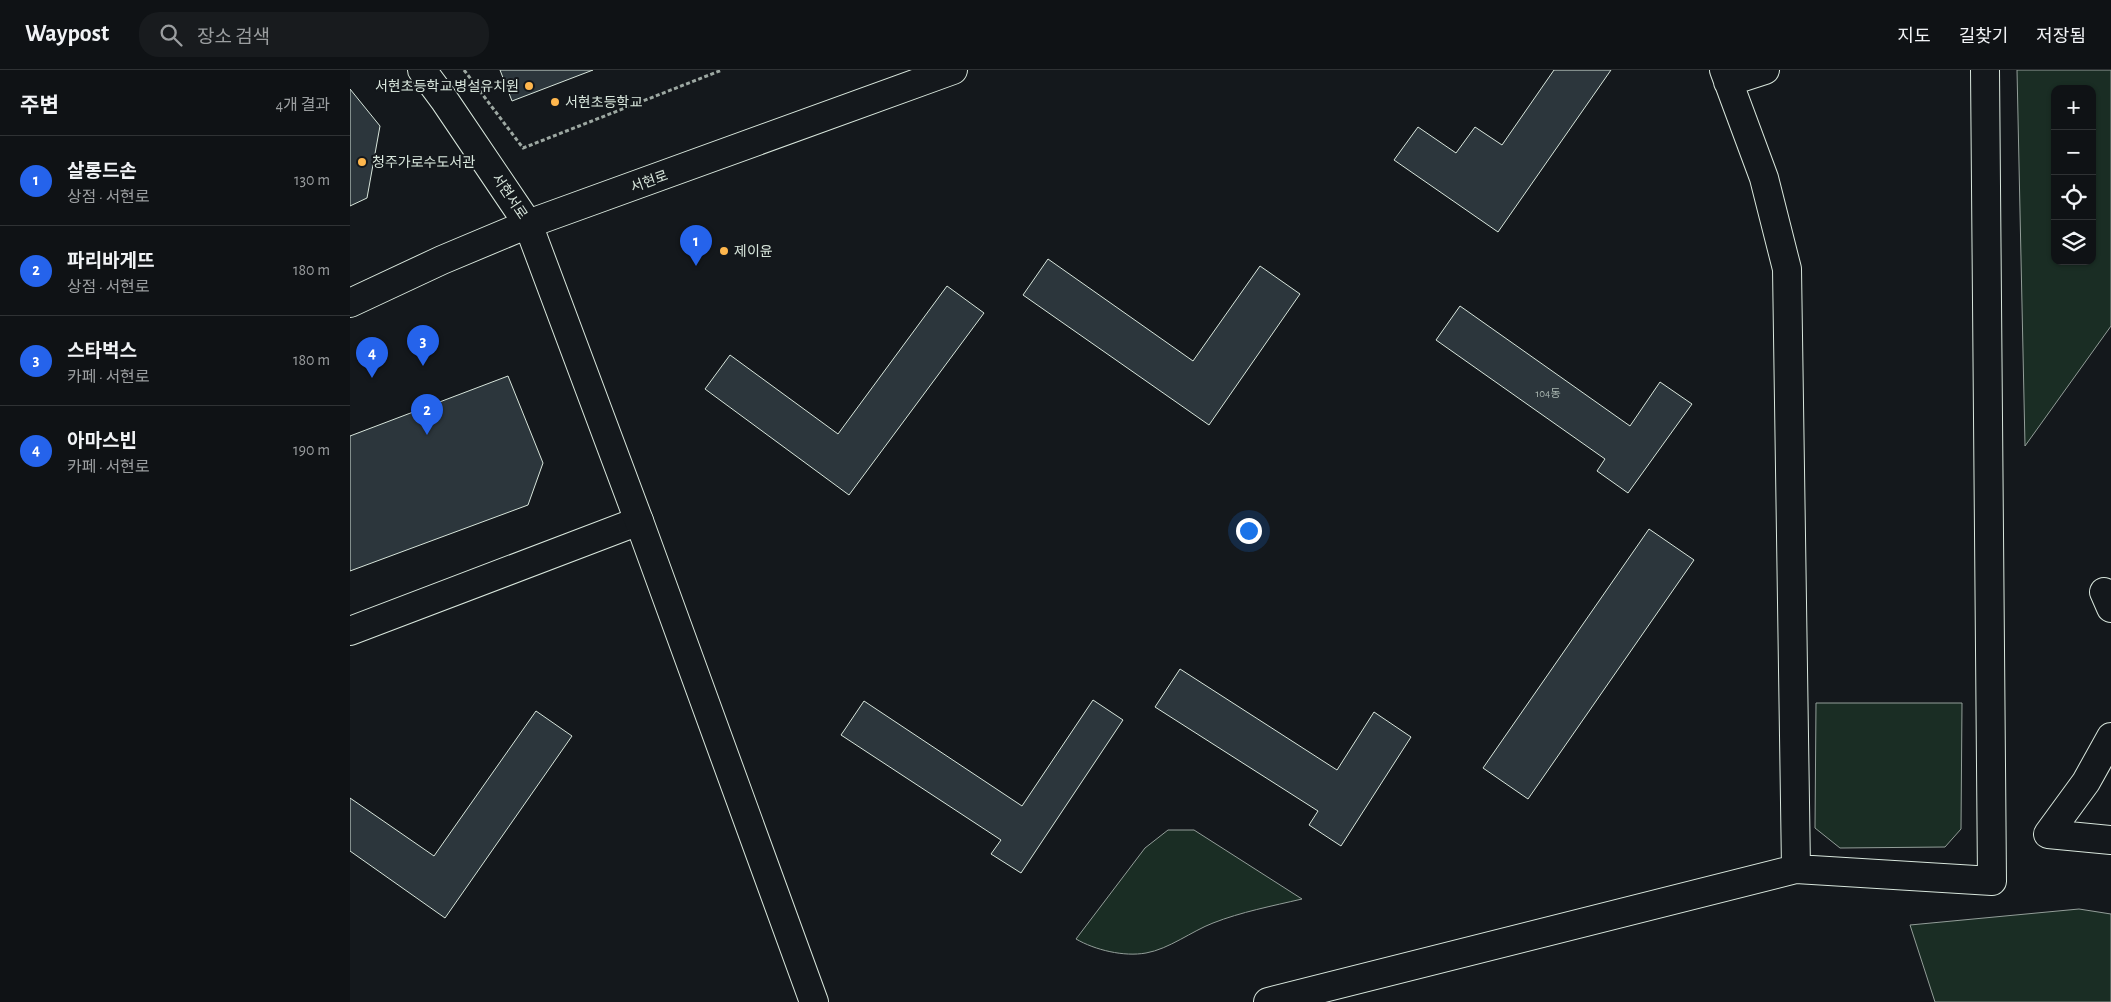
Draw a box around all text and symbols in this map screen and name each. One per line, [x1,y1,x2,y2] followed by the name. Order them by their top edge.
[139,12,489,57] search box
[157,21,185,49] icon: search
[25,22,109,46] text: Waypost
[197,28,270,47] text: 장소 검색
[1898,28,1931,46] text: 지도
[1959,28,2008,46] text: 길찾기
[2036,28,2086,46] text: 저장됨
[375,78,519,94] place label: 서현초등학교 병설유치원
[523,80,535,92] marker: 서현초등학교 병설유치원
[2051,85,2096,265] map controls
[2051,85,2096,130] button: +
[565,94,642,110] place label: 서현초등학교
[20,95,59,116] text: 주변
[549,96,561,108] marker: 서현초등학교
[276,97,330,113] text: 4개 결과
[2051,130,2096,175] button: −
[372,155,475,170] place label: 청주가로수도서관
[356,156,368,168] marker: 청주가로수도서관
[67,162,137,181] text: 살롱드손
[628,167,670,195] street label: 서현로
[489,170,531,222] street label: 서현서로
[33,172,39,188] text: 1
[294,172,330,188] text: 130 m
[2051,175,2096,220] button: locate
[67,189,150,205] text: 상점 · 서현로
[2051,220,2096,265] button: layers
[680,225,712,266] pin: 1
[734,244,773,259] place label: 제이윤
[718,245,730,257] marker: 제이윤
[67,252,154,271] text: 파리바게뜨
[32,262,40,278] text: 2
[293,262,330,278] text: 180 m
[67,279,150,295] text: 상점 · 서현로
[407,325,439,366] pin: 3
[356,337,388,378] pin: 4
[67,342,137,361] text: 스타벅스
[33,352,39,368] text: 3
[293,352,330,368] text: 180 m
[67,369,150,385] text: 카페 · 서현로
[1535,388,1561,399] house number: 104동
[411,394,443,435] pin: 2
[67,432,137,451] text: 아마스빈
[32,442,40,458] text: 4
[293,442,330,458] text: 190 m
[67,459,150,475] text: 카페 · 서현로
[1236,518,1262,544] your location

